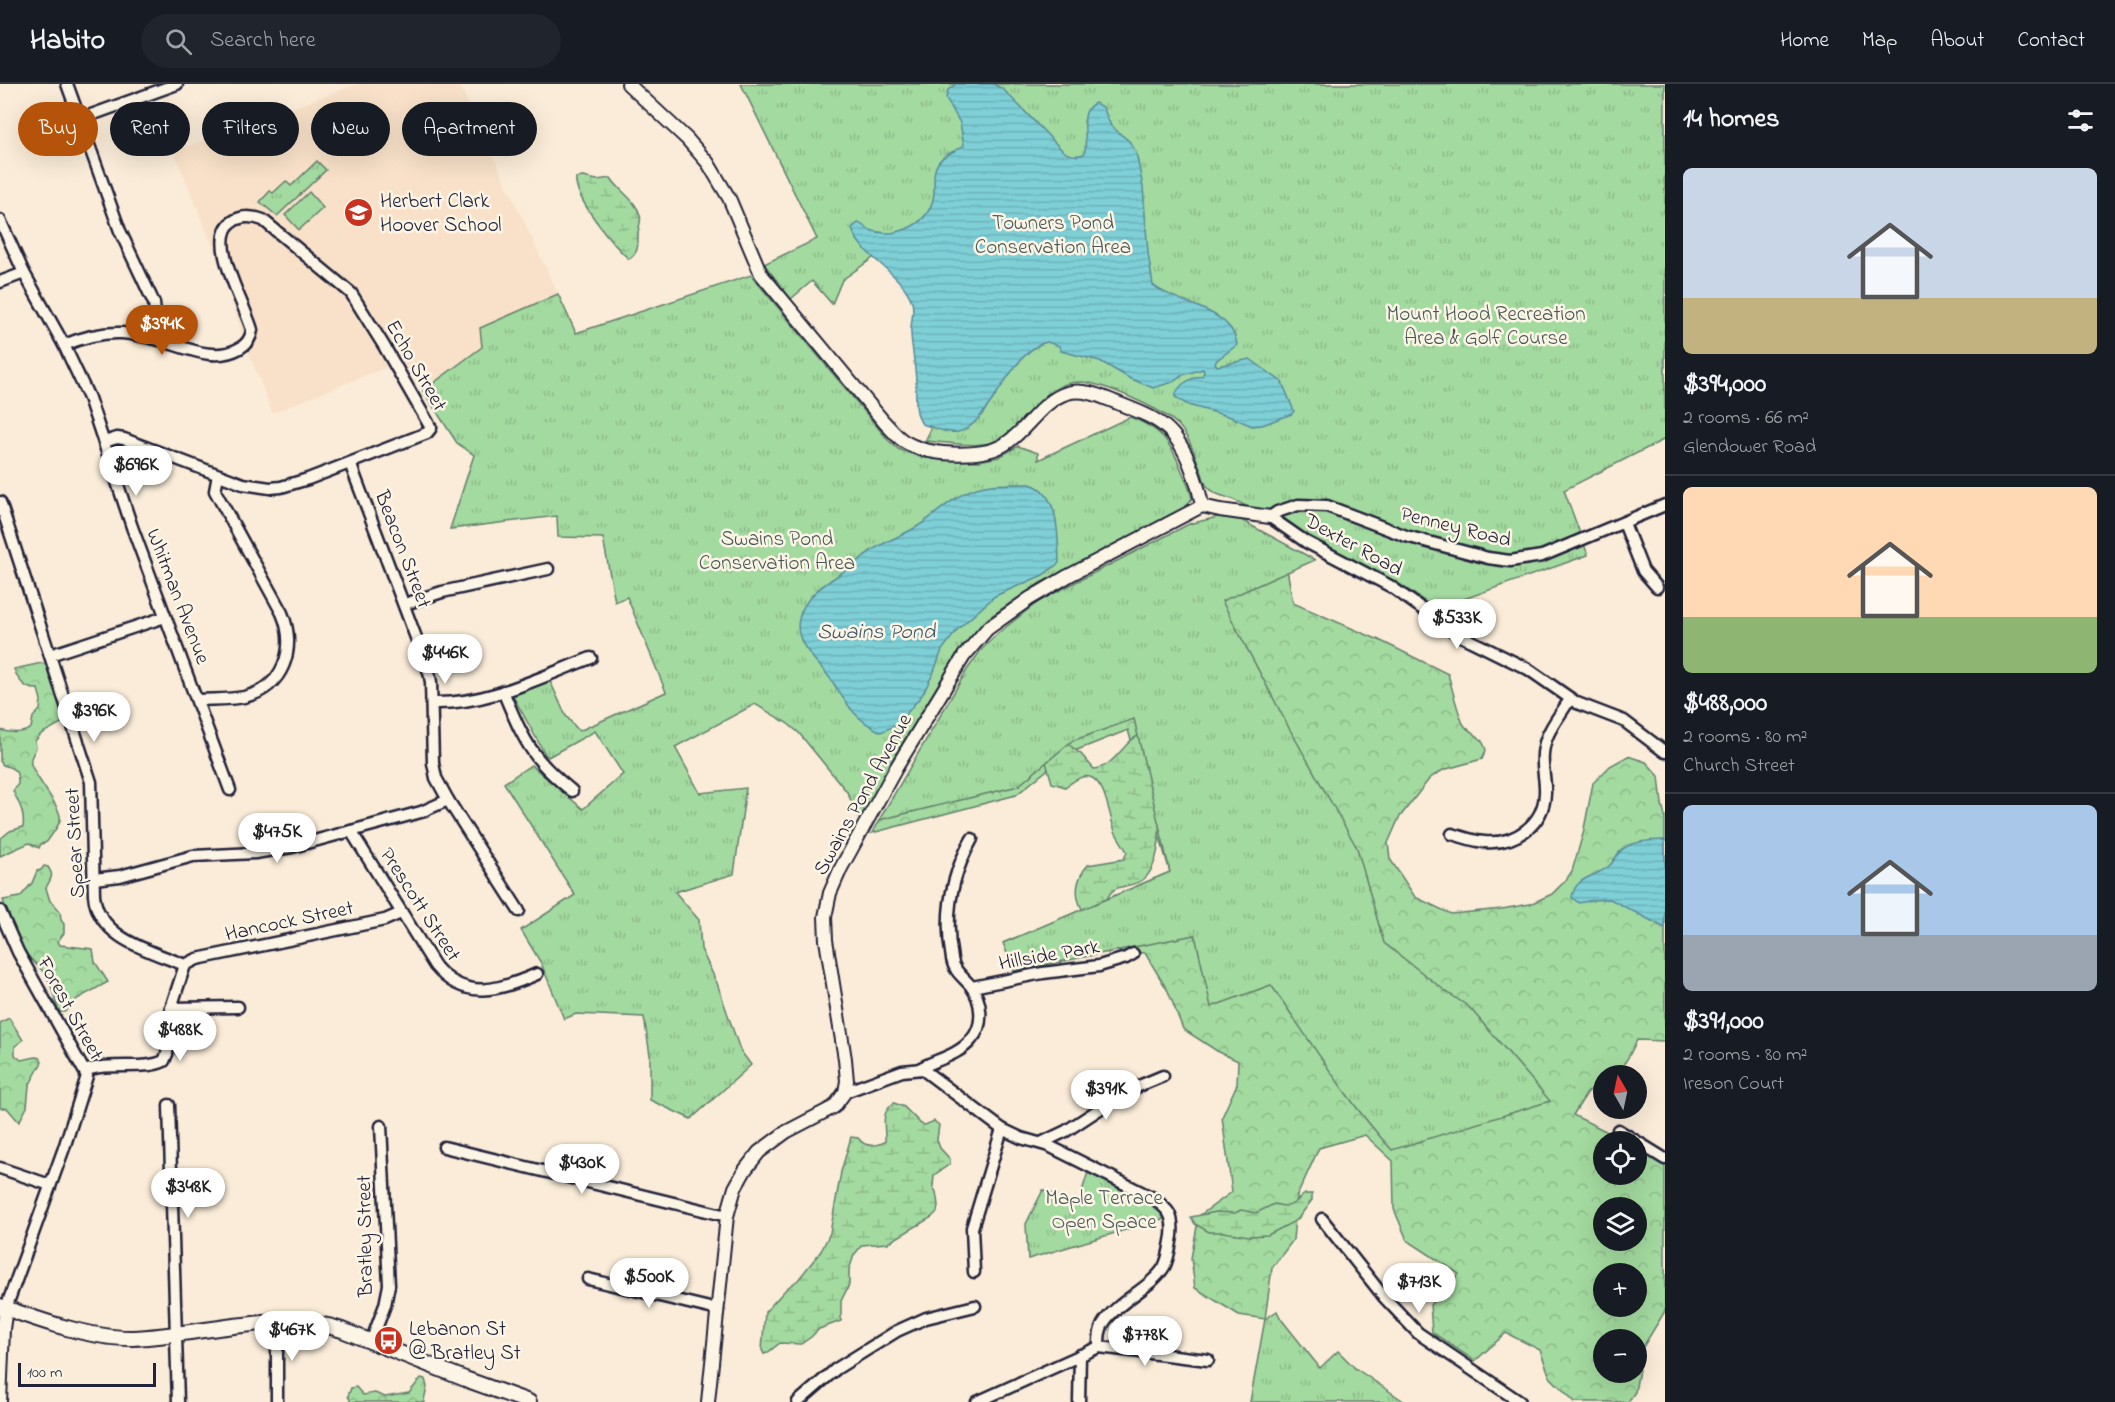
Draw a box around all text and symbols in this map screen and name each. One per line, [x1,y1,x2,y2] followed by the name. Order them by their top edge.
[141,14,561,68] search box
[30,21,105,62] text: Habito
[162,25,195,58] icon: search
[210,25,316,57] text: Search here
[1780,26,1829,56] text: Home
[1862,26,1897,56] text: Map
[1930,26,1984,56] text: About
[2017,26,2085,56] text: Contact
[1683,101,1779,139] text: 14 homes
[18,102,98,156] chip: Buy
[110,102,190,156] chip: Rent
[202,102,299,156] chip: Filters
[311,102,390,156] chip: New
[402,102,537,156] chip: Apartment
[2064,104,2097,137] icon: filters
[380,187,501,241] place label: Herbert Clark Hoover School
[343,196,375,228] school or university icon: Herbert Clark Hoover School
[1836,207,1944,315] icon: home
[975,209,1131,263] park label: Towners Pond Conservation Area
[1386,300,1586,354] park label: Mount Hood Recreation Area & Golf Course
[120,305,204,356] pin: $394K
[140,310,184,339] text: $394K
[377,315,454,417] street label: Echo Street
[1683,366,1766,404] text: $394,000
[1683,404,1809,433] text: 2 rooms · 66 m²
[1683,433,1816,462] text: Glendower Road
[94,446,178,497] pin: $696K
[113,451,159,480] text: $696K
[366,486,438,613] street label: Beacon Street
[1397,500,1514,558] street label: Penney Road
[1298,506,1408,585] street label: Dexter Road
[137,525,217,669] street label: Whitman Avenue
[699,525,855,579] park label: Swains Pond Conservation Area
[1836,526,1944,634] icon: home
[1415,599,1499,650] pin: $533K
[1432,604,1482,633] text: $533K
[817,617,937,649] water label: Swains Pond
[403,634,487,685] pin: $446K
[421,639,469,668] text: $446K
[1683,685,1767,723] text: $488,000
[52,692,136,743] pin: $396K
[72,697,116,726] text: $396K
[807,708,921,881] street label: Swains Pond Avenue
[1683,723,1808,752] text: 2 rooms · 80 m²
[1683,752,1795,781] text: Church Street
[58,787,94,899] street label: Spear Street
[235,813,319,864] pin: $475K
[252,818,302,847] text: $475K
[371,842,467,968] street label: Prescott Street
[1836,844,1944,952] icon: home
[222,894,357,950] street label: Hancock Street
[997,932,1103,980] street label: Hillside Park
[28,951,110,1066] street label: Forest Street
[1683,1003,1764,1041] text: $391,000
[138,1011,222,1062] pin: $488K
[157,1016,203,1045] text: $488K
[1683,1041,1808,1070] text: 2 rooms · 80 m²
[1593,1065,1647,1119] north arrow
[1593,1065,1647,1383] map controls
[1064,1070,1148,1121] pin: $391K
[1683,1070,1784,1099] text: Ireson Court
[1085,1075,1127,1104] text: $391K
[1593,1131,1647,1185] button: locate
[540,1144,624,1195] pin: $430K
[559,1149,605,1178] text: $430K
[146,1168,230,1219] pin: $348K
[165,1173,211,1202] text: $348K
[350,1175,384,1298] street label: Bratley Street
[1045,1184,1163,1238] park label: Maple Terrace Open Space
[1593,1197,1647,1251] button: layers
[607,1258,691,1309] pin: $500K
[624,1263,674,1292] text: $500K
[1377,1263,1461,1314] pin: $713K
[1593,1263,1647,1317] button: +
[1397,1268,1441,1297] text: $713K
[250,1311,334,1362] pin: $467K
[409,1315,521,1371] place label: Lebanon St @ Bratley St
[268,1316,316,1345] text: $467K
[1103,1316,1187,1367] pin: $778K
[1122,1321,1168,1350] text: $778K
[372,1324,404,1356] bus stop icon: Lebanon St @ Bratley St
[1593,1329,1647,1383] button: −
[18,1360,156,1388] scale bar
[27,1361,62,1385] text: 100 m

